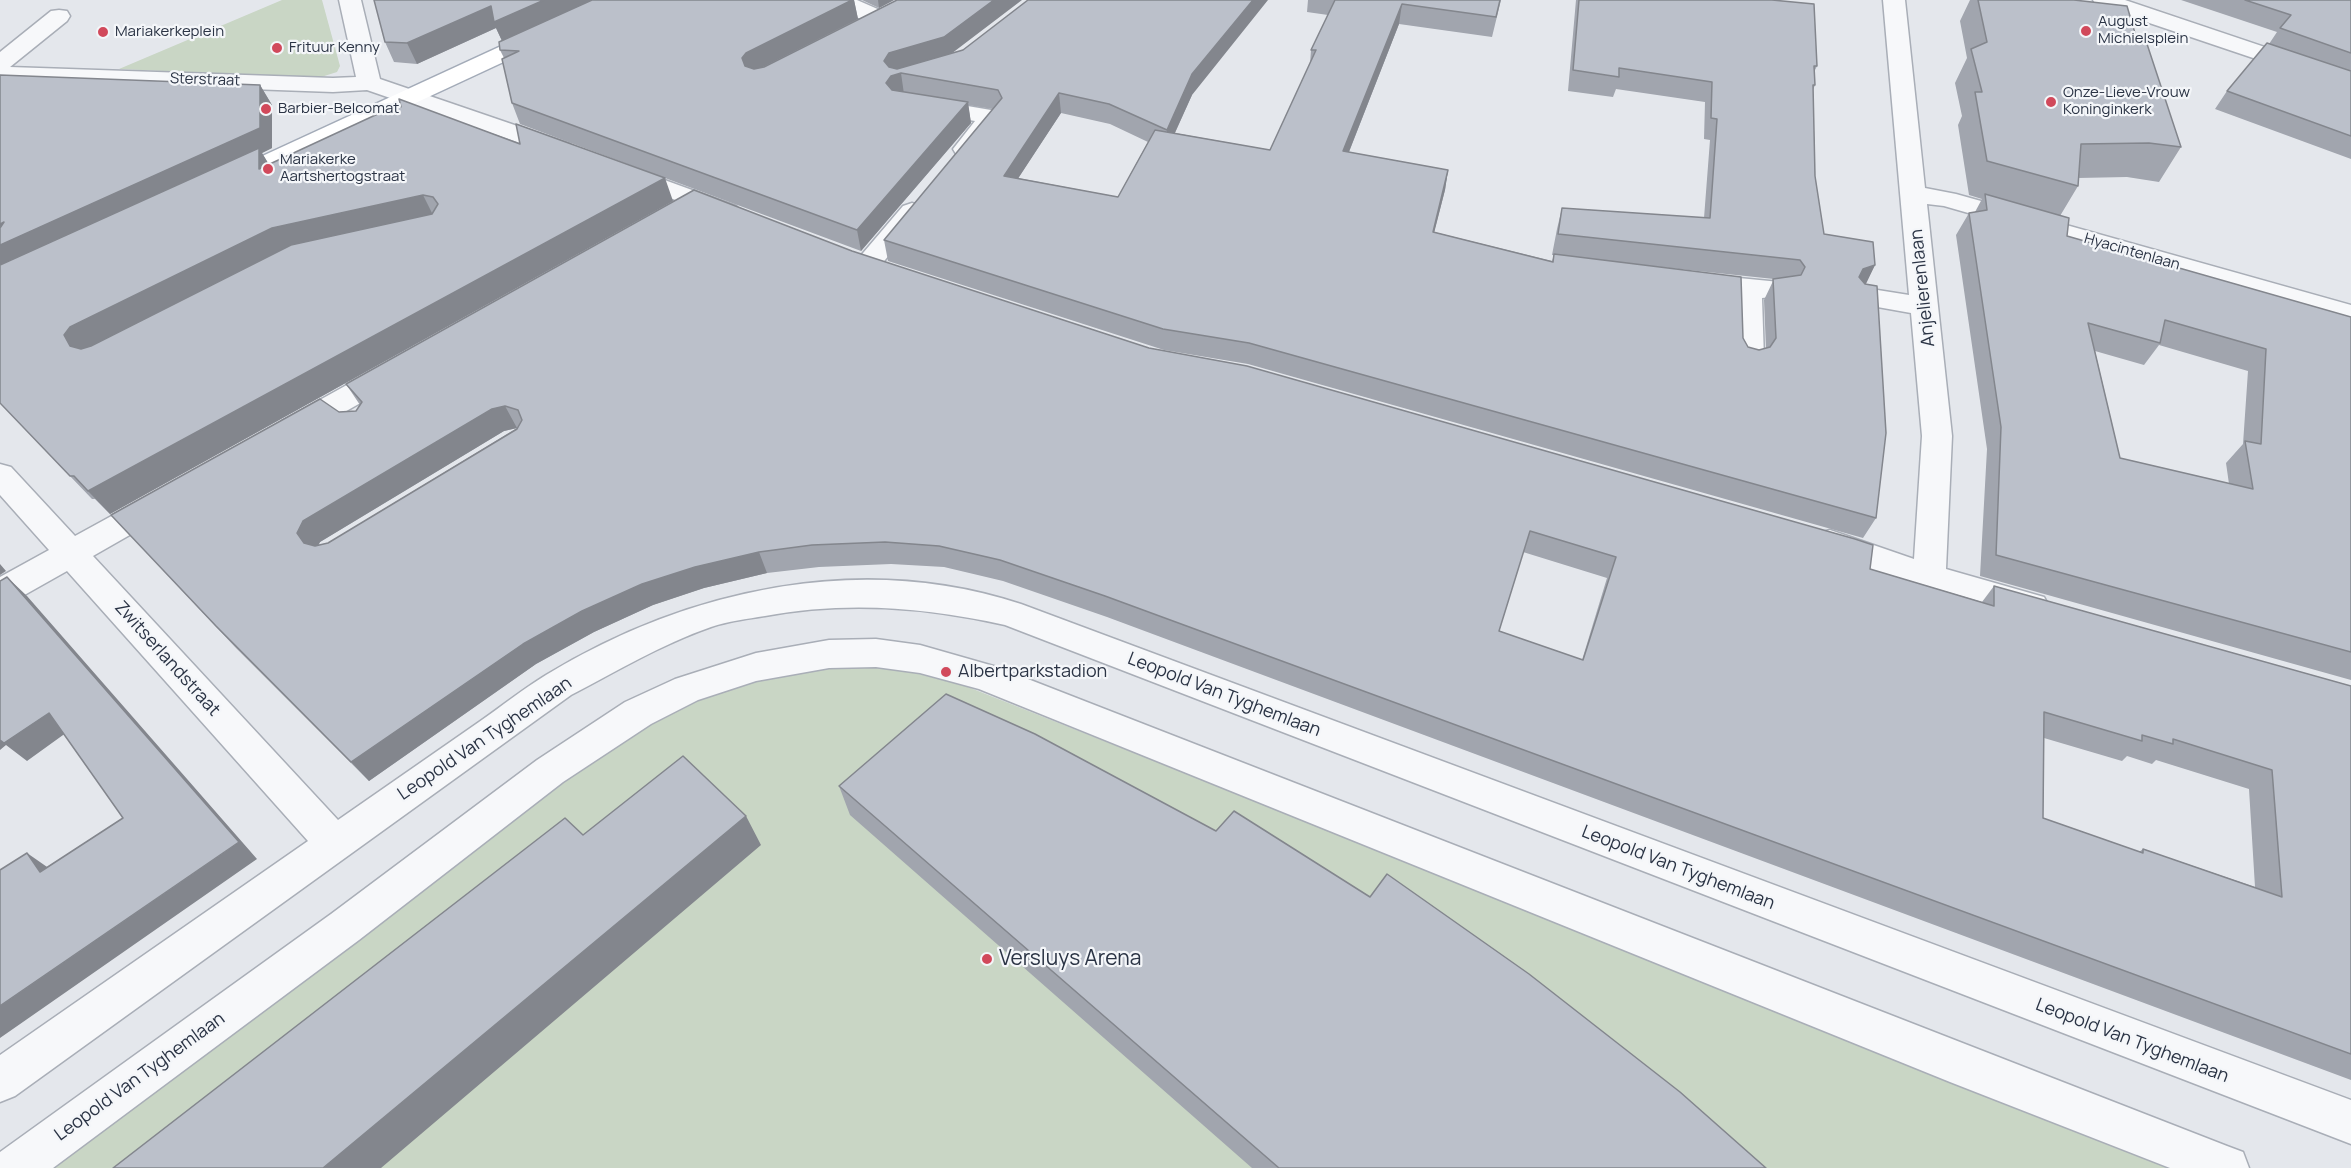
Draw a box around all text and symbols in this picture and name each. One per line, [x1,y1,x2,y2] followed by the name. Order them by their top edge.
[2098,13,2189,48] place label: August Michielsplein
[115,23,224,41] place label: Mariakerkeplein
[2079,24,2093,38] marker: August Michielsplein
[96,25,110,39] marker: Mariakerkeplein
[289,39,380,57] place label: Frituur Kenny
[270,41,284,55] marker: Frituur Kenny
[169,70,241,90] street label: Sterstraat
[2063,84,2190,119] place label: Onze-Lieve-Vrouw Koninginkerk
[2044,95,2058,109] marker: Onze-Lieve-Vrouw Koninginkerk
[278,100,399,118] place label: Barbier-Belcomat
[259,102,273,116] marker: Barbier-Belcomat
[280,151,405,186] place label: Mariakerke Aartshertogstraat
[261,162,275,176] marker: Mariakerke Aartshertogstraat
[1906,228,1940,348] street label: Anjelierenlaan
[2082,230,2182,274] street label: Hyacintenlaan
[110,597,224,721] street label: Zwitserlandstraat
[1124,648,1324,742] street label: Leopold Van Tyghemlaan
[958,661,1107,683] place label: Albertparkstadion
[939,665,953,679] marker: Albertparkstadion
[394,673,576,805] street label: Leopold Van Tyghemlaan
[1578,821,1778,915] street label: Leopold Van Tyghemlaan
[999,946,1141,972] place label: Versluys Arena
[980,952,994,966] marker: Versluys Arena
[2032,994,2232,1088] street label: Leopold Van Tyghemlaan
[51,1008,229,1146] street label: Leopold Van Tyghemlaan

